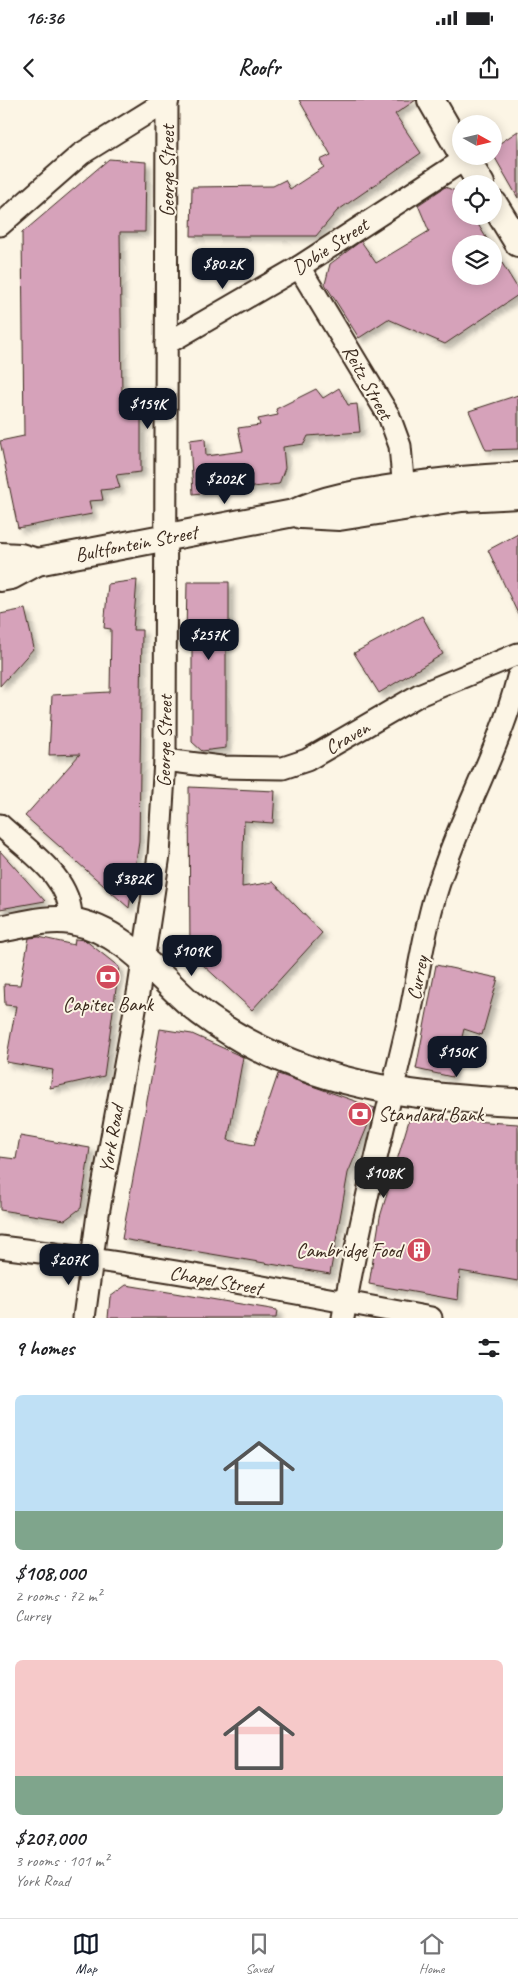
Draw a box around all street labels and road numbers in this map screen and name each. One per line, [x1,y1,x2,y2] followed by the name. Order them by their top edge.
[155,123,180,217] street label: George Street
[287,211,375,280] street label: Dobie Street
[337,340,399,426] street label: Reitz Street
[73,519,203,568] street label: Bultfontein Street
[151,692,178,787] street label: George Street
[320,714,375,760] street label: Craven
[401,952,434,1002] street label: Currey
[93,1100,130,1175] street label: York Road
[168,1260,267,1301] street label: Chapel Street

